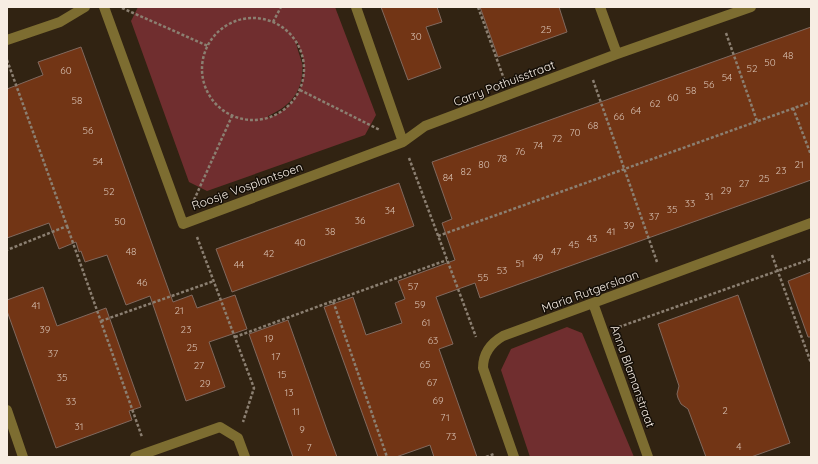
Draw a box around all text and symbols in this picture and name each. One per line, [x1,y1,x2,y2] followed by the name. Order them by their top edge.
[541,23,552,36] house number: 25
[410,30,422,43] house number: 30
[783,49,793,62] house number: 48
[764,56,776,69] house number: 50
[451,57,557,109] street label: Carry Pothuisstraat
[747,62,758,75] house number: 52
[60,64,72,77] house number: 60
[722,71,732,84] house number: 54
[704,78,715,91] house number: 56
[686,84,696,97] house number: 58
[667,91,679,104] house number: 60
[72,94,82,107] house number: 58
[650,97,661,110] house number: 62
[631,104,641,117] house number: 64
[614,110,625,123] house number: 66
[588,119,598,132] house number: 68
[83,124,94,137] house number: 56
[569,126,581,139] house number: 70
[552,132,563,145] house number: 72
[533,139,543,152] house number: 74
[515,145,526,158] house number: 76
[497,152,507,165] house number: 78
[93,155,103,168] house number: 54
[478,158,490,171] house number: 80
[794,158,804,171] house number: 21
[189,159,305,213] street label: Roosje Vosplantsoen
[776,164,786,177] house number: 23
[461,165,472,178] house number: 82
[443,171,453,184] house number: 84
[759,172,770,185] house number: 25
[739,177,749,190] house number: 27
[720,184,732,197] house number: 29
[104,185,115,198] house number: 52
[705,190,713,203] house number: 31
[685,197,695,210] house number: 33
[667,203,677,216] house number: 35
[385,204,395,217] house number: 34
[649,210,659,223] house number: 37
[355,214,366,227] house number: 36
[114,215,126,228] house number: 50
[624,219,635,232] house number: 39
[325,225,335,238] house number: 38
[607,225,615,238] house number: 41
[587,232,597,245] house number: 43
[294,236,306,249] house number: 40
[569,238,579,251] house number: 45
[126,245,136,258] house number: 48
[551,245,561,258] house number: 47
[264,247,275,260] house number: 42
[533,251,544,264] house number: 49
[515,257,525,270] house number: 51
[234,258,244,271] house number: 44
[497,264,507,277] house number: 53
[539,266,641,316] street label: Maria Rutgerslaan
[478,271,488,284] house number: 55
[137,276,148,289] house number: 46
[408,280,418,293] house number: 57
[414,298,426,311] house number: 59
[32,299,40,312] house number: 41
[174,304,184,317] house number: 21
[421,316,431,329] house number: 61
[40,323,51,336] house number: 39
[181,323,191,336] house number: 23
[607,323,659,429] street label: Anna Blamanstraat
[264,332,274,345] house number: 19
[428,334,438,347] house number: 63
[187,341,198,354] house number: 25
[48,347,58,360] house number: 37
[272,350,280,363] house number: 17
[420,358,430,371] house number: 65
[194,359,204,372] house number: 27
[277,368,287,381] house number: 15
[57,371,67,384] house number: 35
[427,376,437,389] house number: 67
[199,377,211,390] house number: 29
[285,386,293,399] house number: 13
[433,394,444,407] house number: 69
[66,395,76,408] house number: 33
[722,404,728,417] house number: 2
[292,405,300,418] house number: 11
[440,411,450,424] house number: 71
[75,420,83,433] house number: 31
[299,423,305,436] house number: 9
[446,430,456,443] house number: 73
[736,440,742,453] house number: 4
[306,441,312,454] house number: 7

